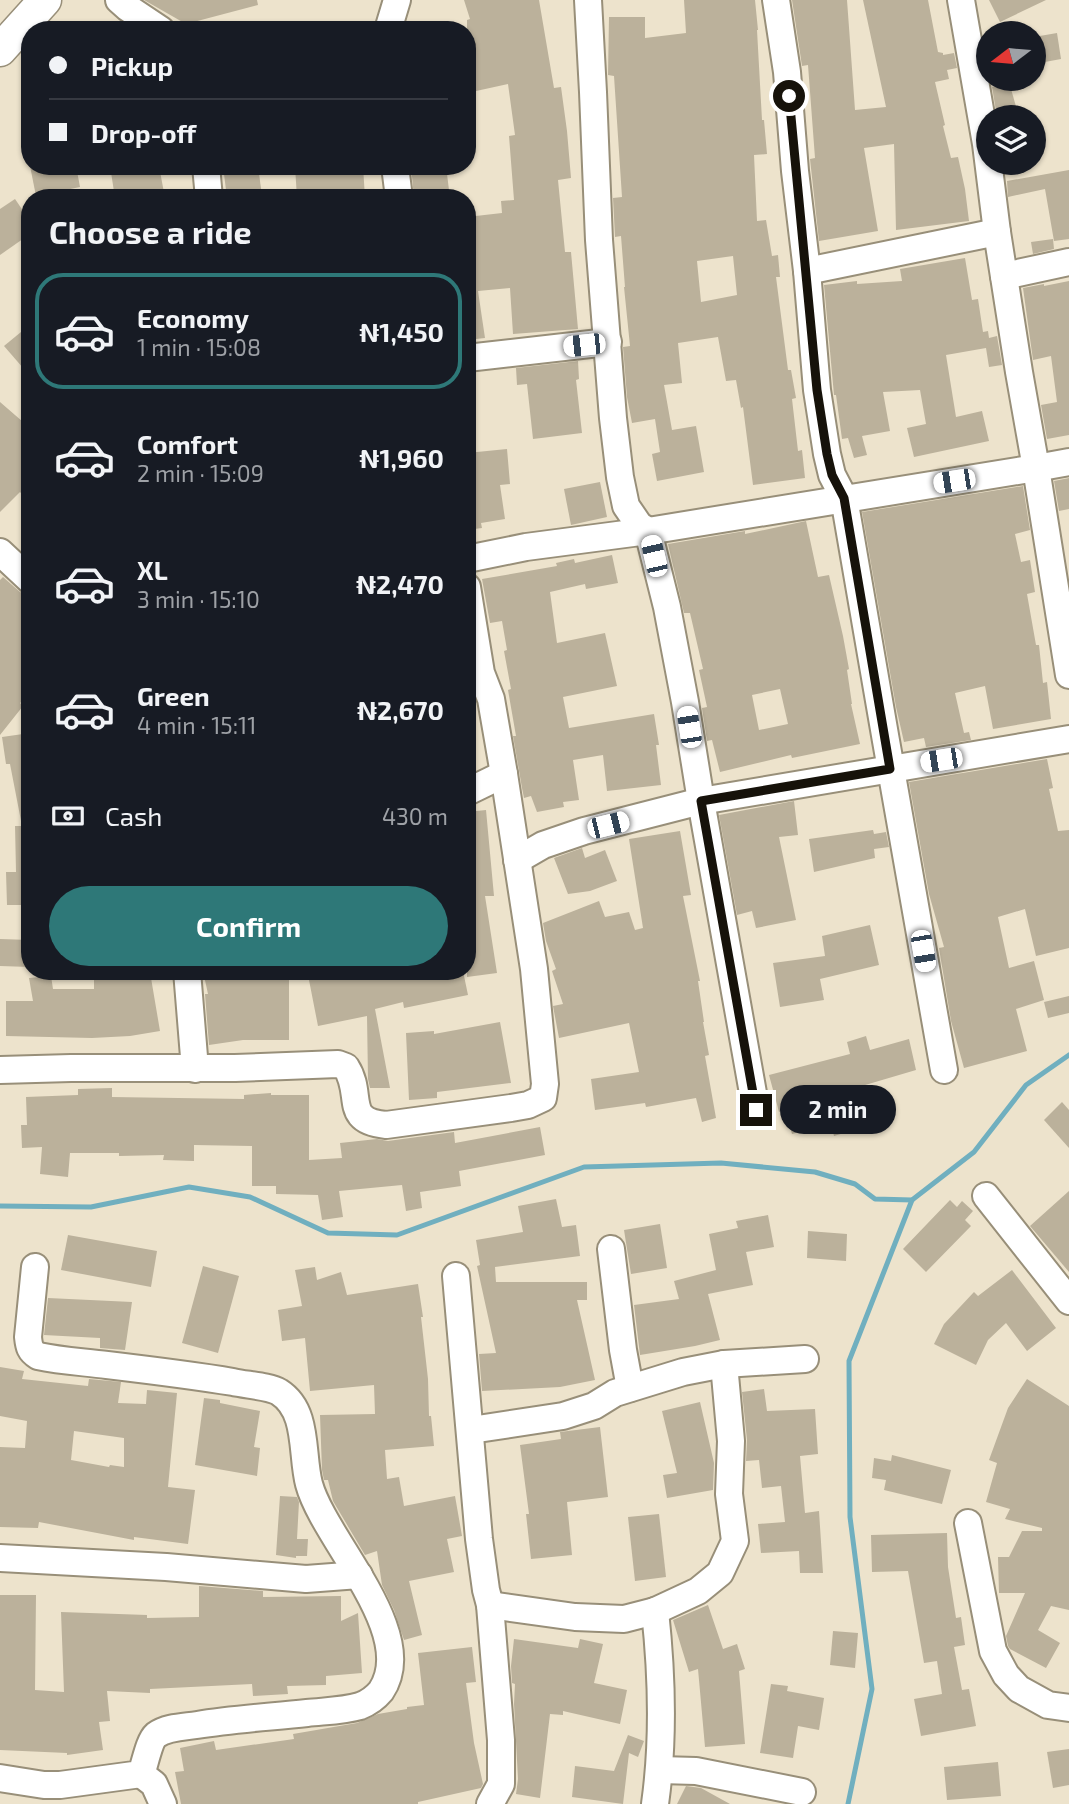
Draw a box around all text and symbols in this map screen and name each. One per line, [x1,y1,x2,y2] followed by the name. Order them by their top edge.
[976,21,1046,91] north arrow
[976,21,1046,175] map controls
[91,50,173,81] text: Pickup
[773,80,805,112] route start
[976,105,1046,175] button: layers
[91,117,196,148] text: Drop-off
[49,212,252,250] text: Choose a ride
[53,300,116,363] icon: car
[137,302,249,333] text: Economy
[359,316,444,347] text: ₦1,450
[563,332,606,358] car
[137,333,261,361] text: 1 min · 15:08
[53,426,116,489] icon: car
[137,428,238,459] text: Comfort
[359,442,444,473] text: ₦1,960
[137,459,264,487] text: 2 min · 15:09
[932,467,977,495] car
[640,533,669,579] car
[53,552,116,615] icon: car
[137,554,168,585] text: XL
[356,568,444,599] text: ₦2,470
[137,585,260,613] text: 3 min · 15:10
[53,678,116,741] icon: car
[137,680,210,711] text: Green
[357,694,444,725] text: ₦2,670
[676,705,703,749] car
[137,711,256,739] text: 4 min · 15:11
[919,746,964,774] car
[49,797,87,835] icon: cash
[105,800,162,831] text: Cash
[382,802,448,830] text: 430 m
[586,810,631,840] car
[49,886,448,966] button: Confirm
[910,928,937,974] car
[780,1086,896,1134] callout: 2 min
[740,1094,772,1126] route end
[809,1095,867,1123] text: 2 min

